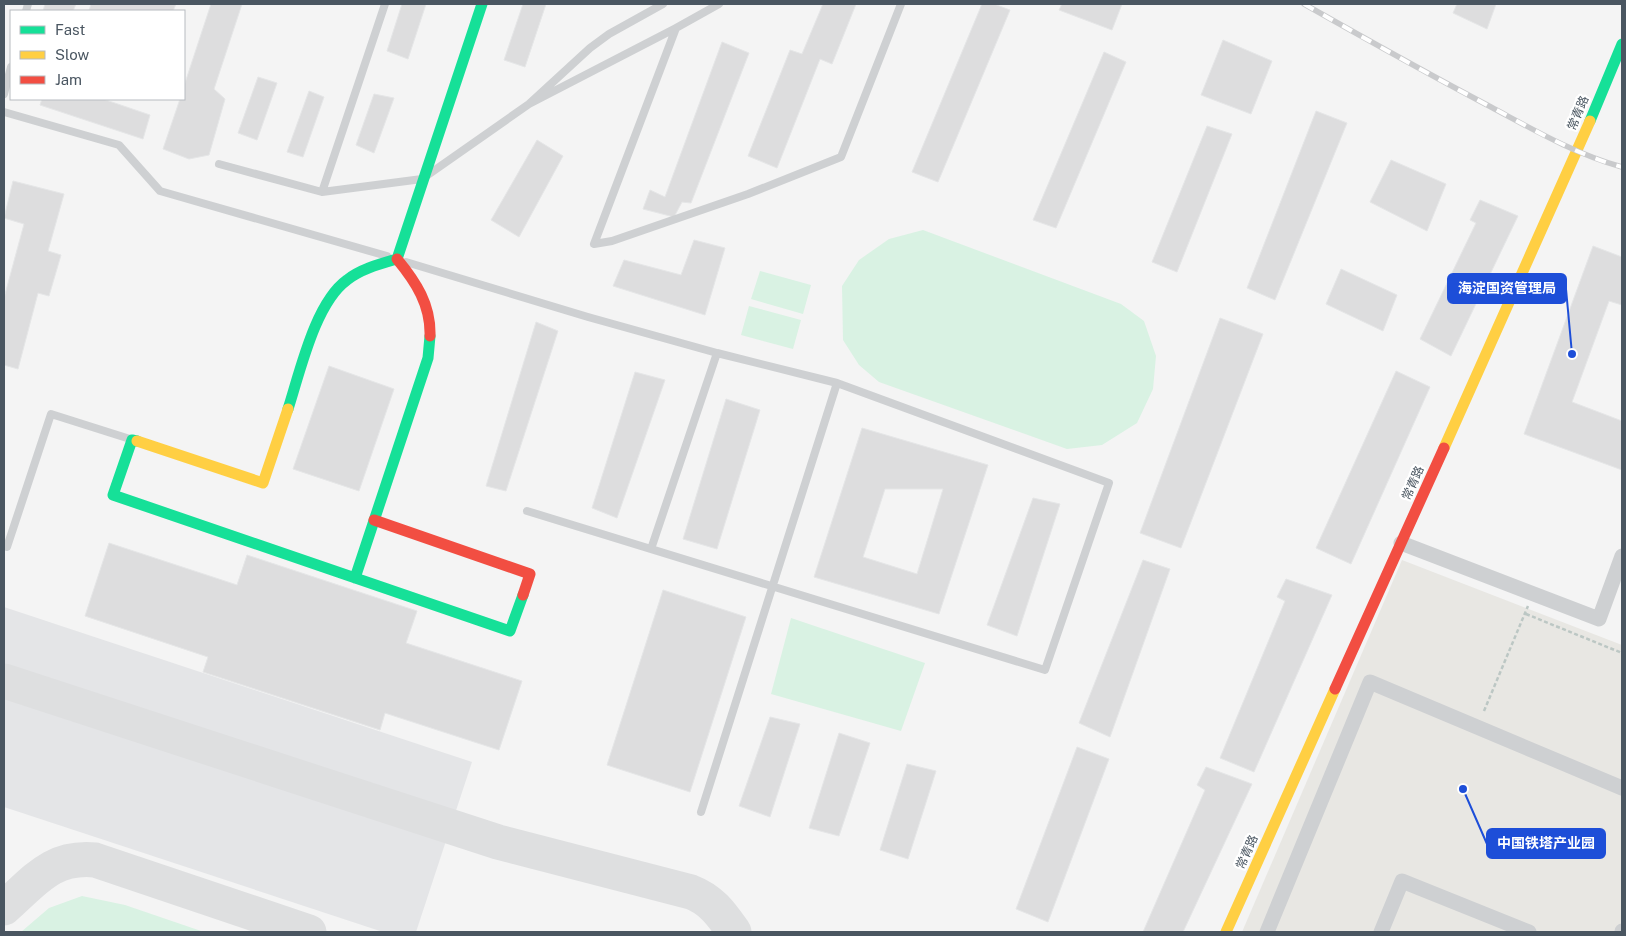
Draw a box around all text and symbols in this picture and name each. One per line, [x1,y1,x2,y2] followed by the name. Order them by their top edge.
[10,10,185,100] legend
[55,21,85,38] text: Fast
[55,46,90,63] text: Slow
[55,71,82,88] text: Jam
[1565,94,1591,132] street label: 常青路
[1448,274,1566,303] callout: 海淀国资管理局
[1458,280,1556,296] text: 海淀国资管理局
[1399,464,1427,502] street label: 常青路
[1487,829,1605,858] callout: 中国铁塔产业园
[1233,833,1261,871] street label: 常青路
[1497,835,1595,851] text: 中国铁塔产业园

